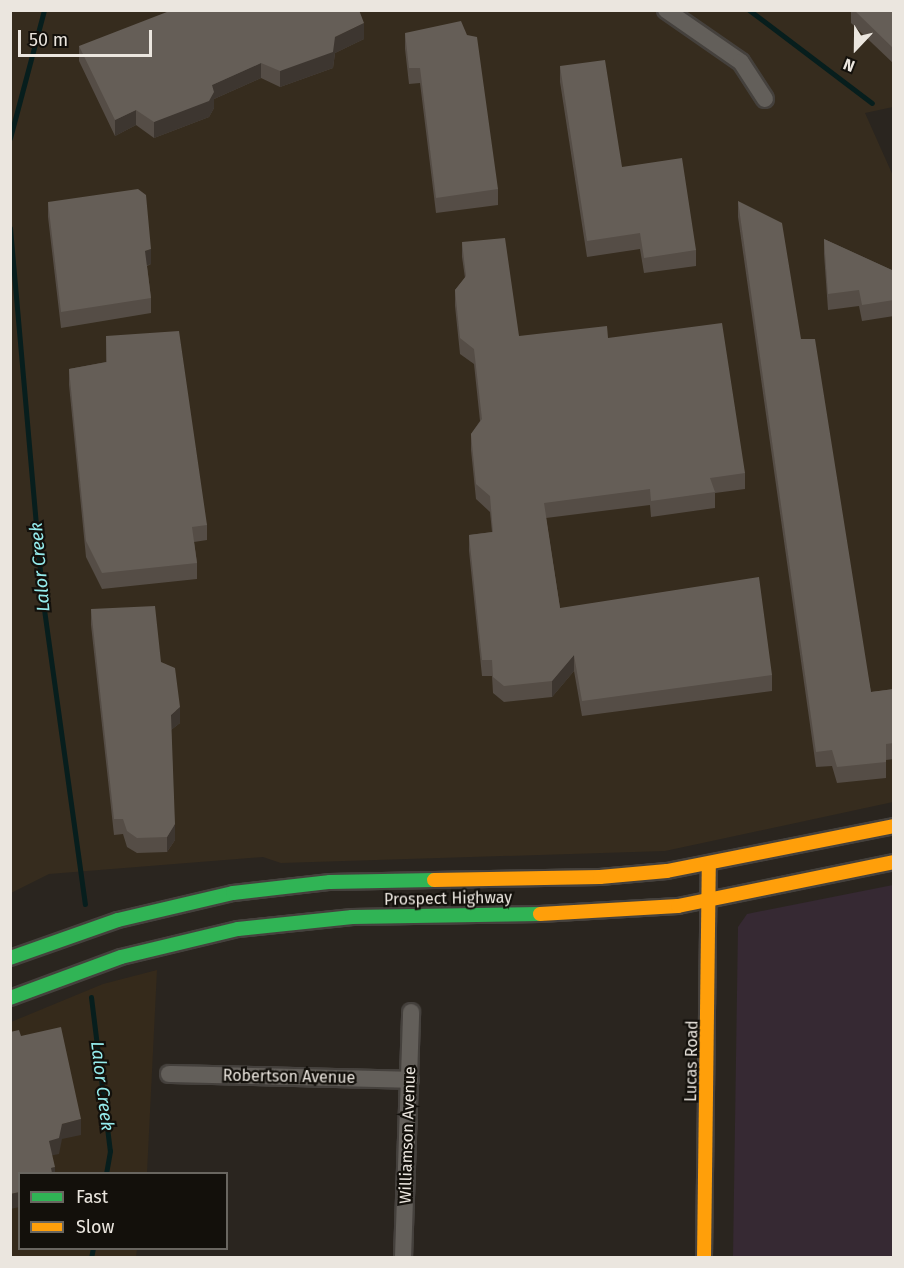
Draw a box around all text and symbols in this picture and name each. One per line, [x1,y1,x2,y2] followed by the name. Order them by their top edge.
[21,18,154,56] scale bar
[826,18,886,78] north arrow
[29,29,68,51] text: 50 m
[841,54,858,76] text: N
[25,521,55,613] water label: Lalor Creek
[384,888,512,910] street label: Prospect Highway
[682,1020,702,1102] street label: Lucas Road
[86,1040,118,1132] water label: Lalor Creek
[223,1066,355,1088] street label: Robertson Avenue
[396,1066,420,1204] street label: Williamson Avenue
[18,1172,228,1250] legend
[76,1186,108,1208] text: Fast
[76,1216,114,1238] text: Slow

